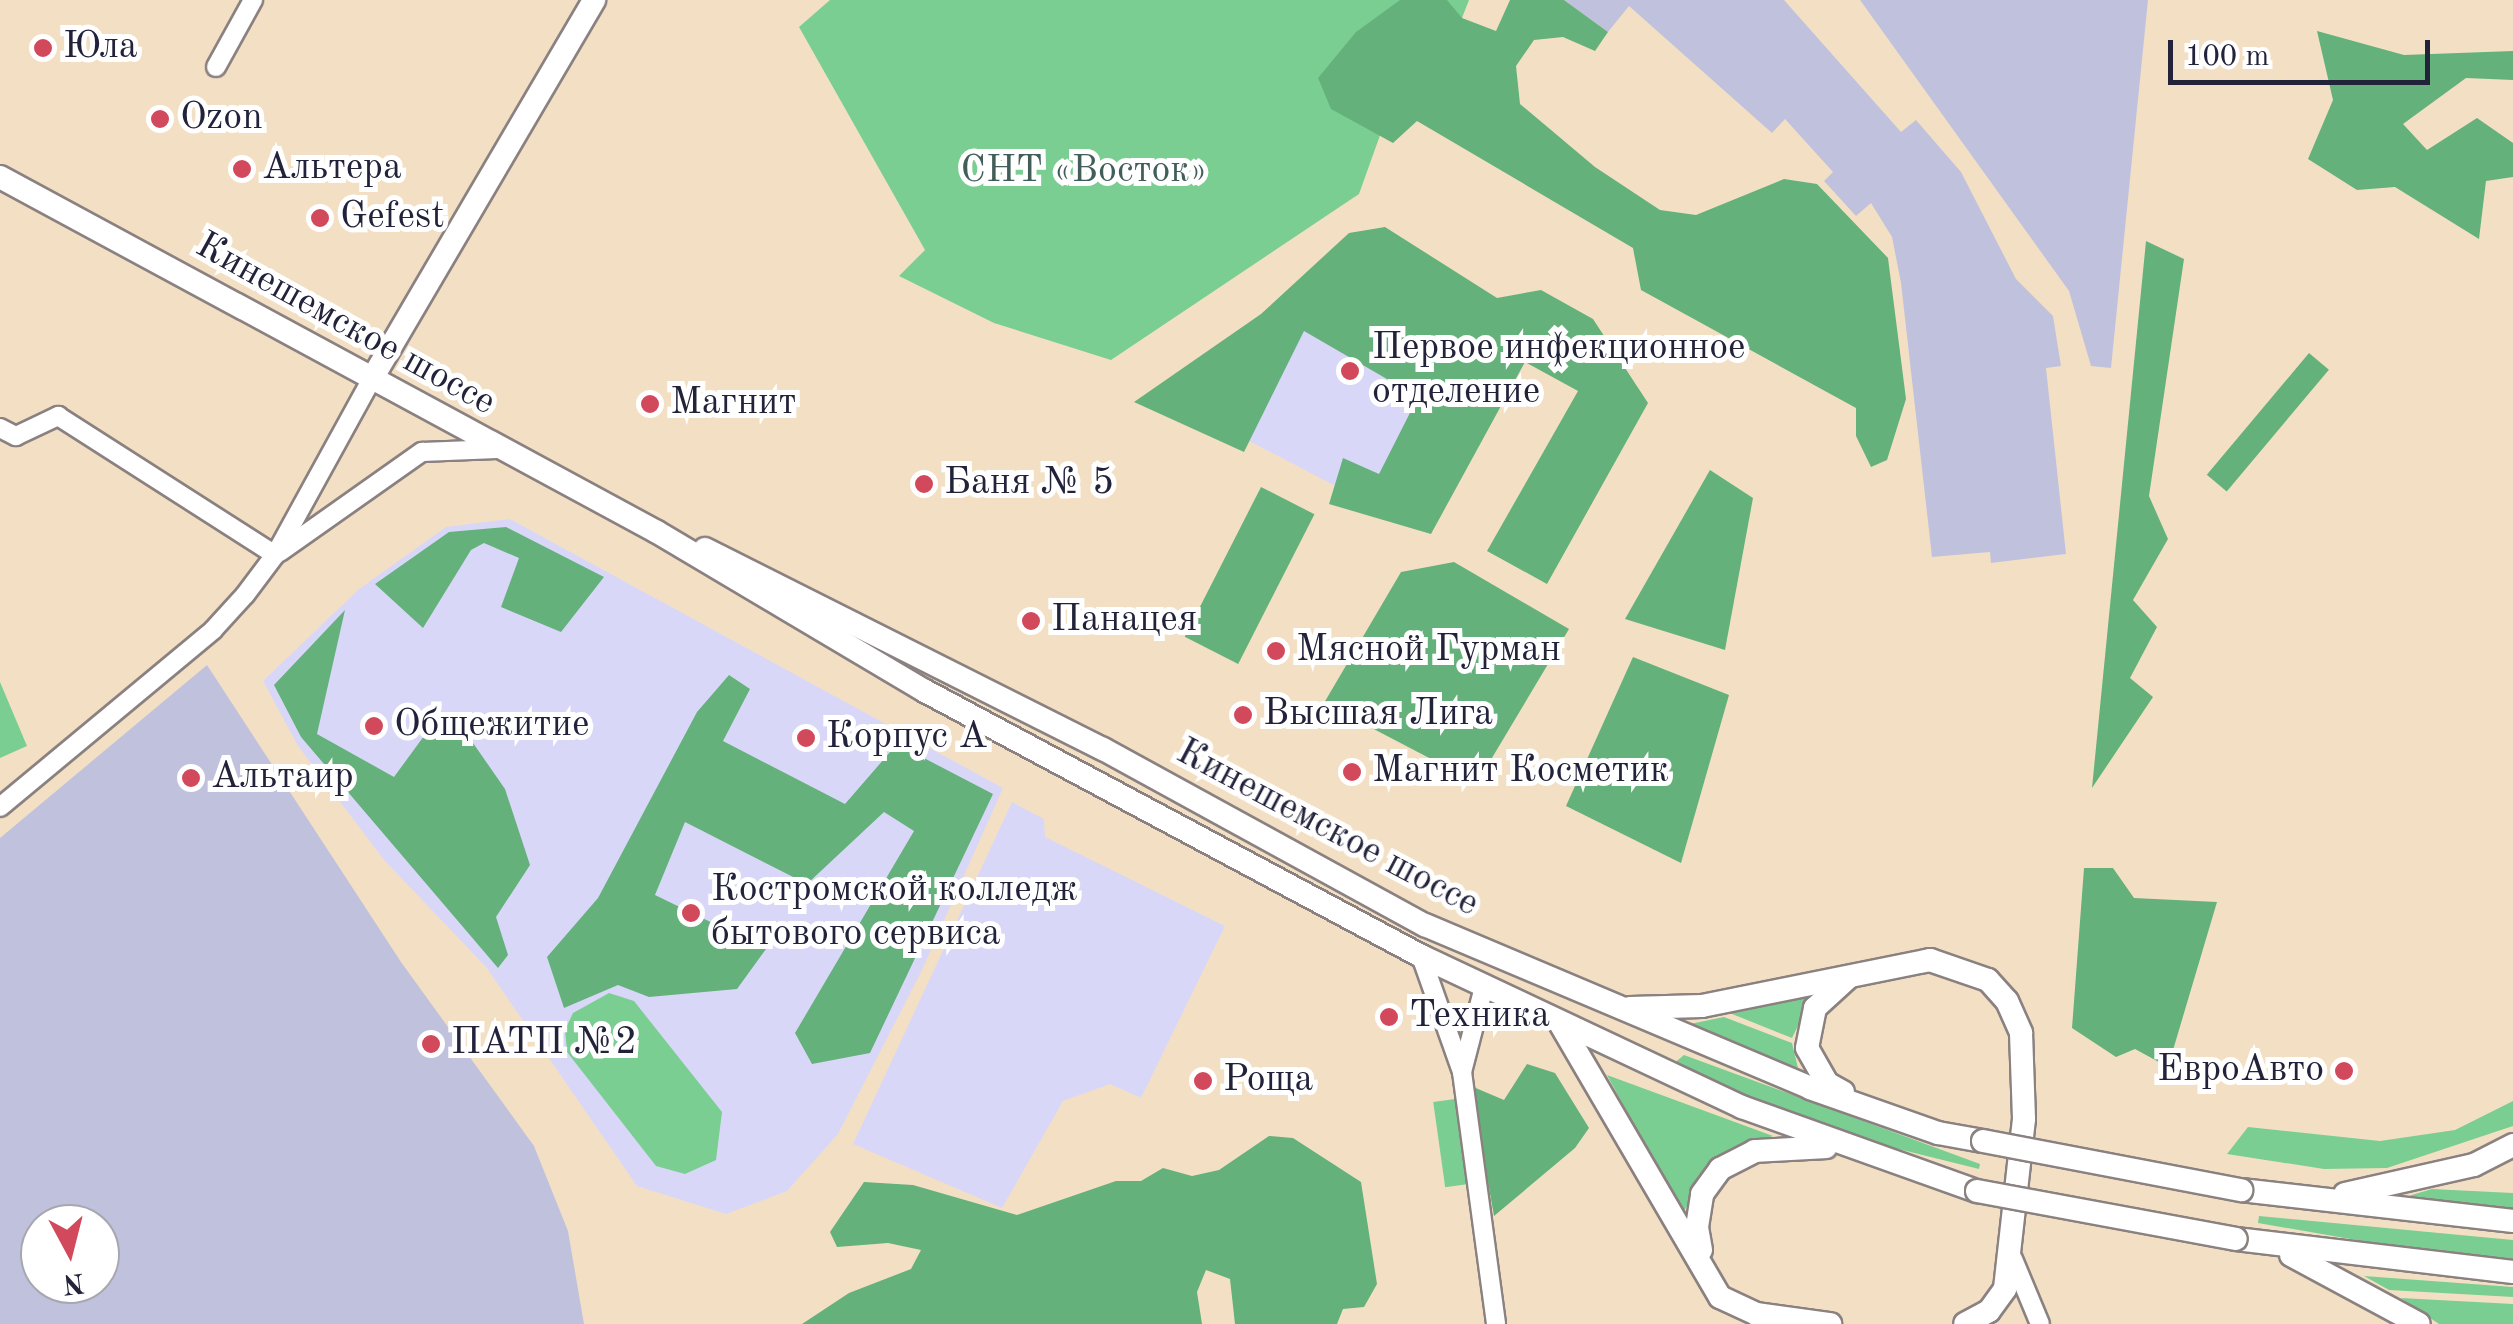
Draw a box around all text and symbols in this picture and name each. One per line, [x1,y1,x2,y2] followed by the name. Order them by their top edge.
[2173,20,2436,82] scale bar
[63,25,138,71] place label: Юла
[32,37,54,59] marker: Юла
[2185,42,2269,72] text: 100 m
[180,96,263,142] place label: Ozon
[149,108,171,130] marker: Ozon
[262,146,402,192] place label: Альтера
[960,149,1208,195] park label: СНТ «Восток»
[231,158,253,180] marker: Альтера
[340,195,445,241] place label: Gefest
[309,207,331,229] marker: Gefest
[187,224,503,426] street label: Кинешемское шоссе
[1372,326,1745,416] place label: Первое инфекционное отделение
[1337,358,1363,384] marker: Первое инфекционное отделение
[670,381,796,427] place label: Магнит
[639,393,661,415] marker: Магнит
[944,461,1114,507] place label: Баня № 5
[913,473,935,495] marker: Баня № 5
[1051,598,1197,644] place label: Панацея
[1020,610,1042,632] marker: Панацея
[1296,628,1561,674] place label: Мясной Гурман
[1265,640,1287,662] marker: Мясной Гурман
[1263,692,1493,738] place label: Высшая Лига
[394,703,589,749] place label: Общежитие
[1232,704,1254,726] marker: Высшая Лига
[363,715,385,737] marker: Общежитие
[826,715,988,761] place label: Корпус А
[795,727,817,749] marker: Корпус А
[1168,730,1486,928] street label: Кинешемское шоссе
[1372,749,1669,795] place label: Магнит Косметик
[211,755,354,801] place label: Альтаир
[1341,761,1363,783] marker: Магнит Косметик
[180,767,202,789] marker: Альтаир
[711,868,1078,958] place label: Костромской колледж бытового сервиса
[680,902,702,924] marker: Костромской колледж бытового сервиса
[1409,994,1550,1040] place label: Техника
[1378,1006,1400,1028] marker: Техника
[451,1021,637,1067] place label: ПАТП №2
[420,1033,442,1055] marker: ПАТП №2
[2157,1048,2324,1094] place label: ЕвроАвто
[1223,1058,1313,1104] place label: Роща
[2333,1060,2355,1082] marker: ЕвроАвто
[1192,1070,1214,1092] marker: Роща
[20,1204,120,1304] north arrow
[61,1267,86,1297] text: N

